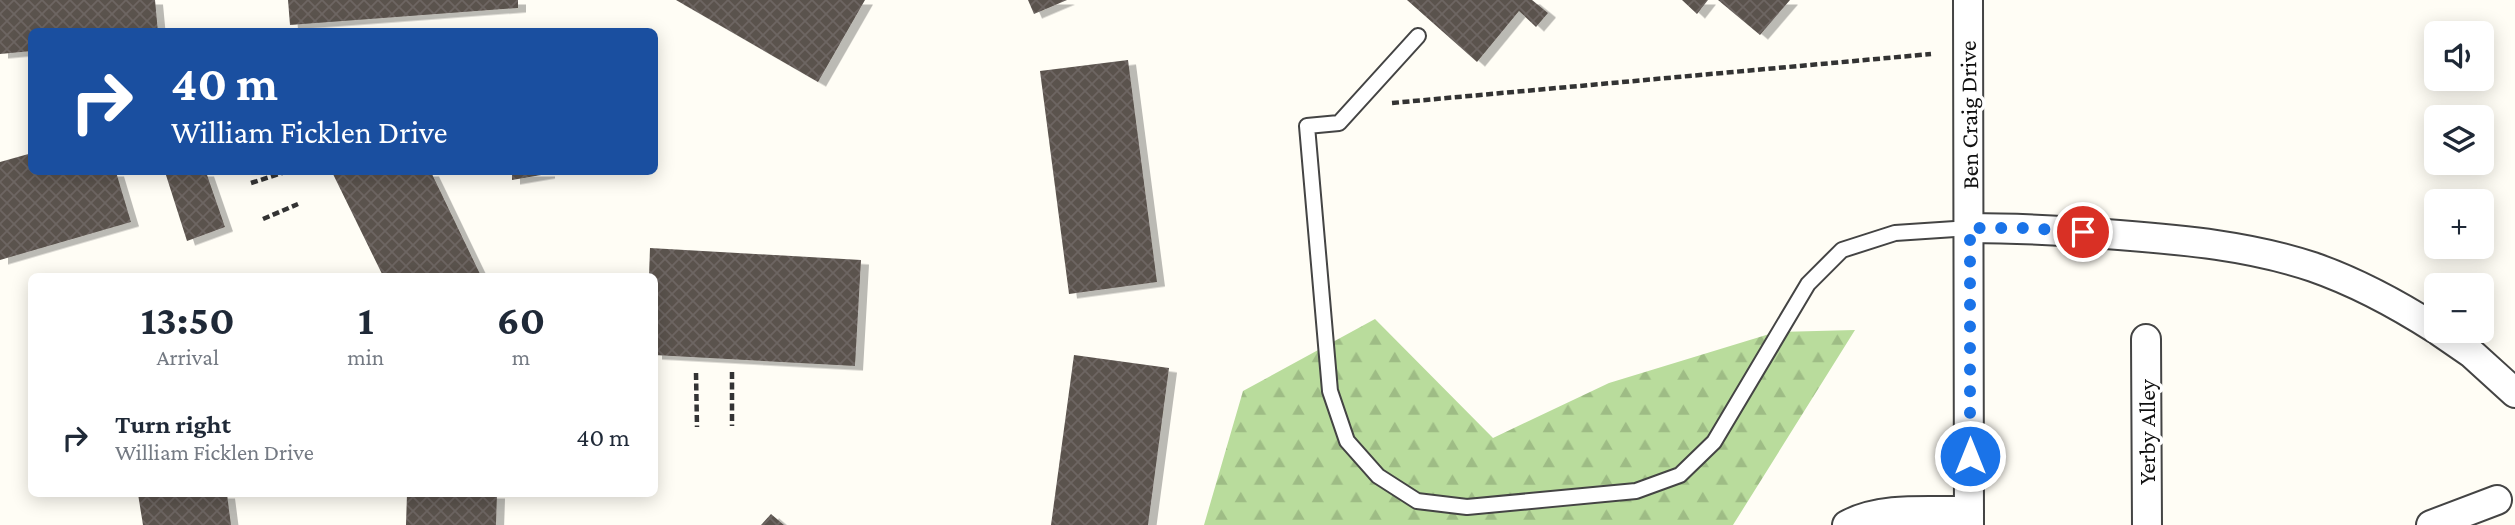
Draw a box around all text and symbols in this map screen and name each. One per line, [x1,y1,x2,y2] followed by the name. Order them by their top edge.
[2424,21,2494,343] map controls
[2424,21,2494,91] button: sound
[1954,40,1983,190] street label: Ben Craig Drive
[56,56,147,147] icon: right
[171,56,278,111] text: 40 m
[2424,105,2494,175] button: layers
[171,114,448,150] text: William Ficklen Drive
[2424,189,2494,259] button: +
[2053,202,2113,262] pin
[2064,213,2102,251] icon: arrive
[2424,273,2494,343] button: −
[141,296,235,343] text: 13:50
[358,296,374,343] text: 1
[497,296,545,343] text: 60
[156,344,219,370] text: Arrival
[347,344,384,370] text: min
[512,344,530,370] text: m
[2133,378,2160,485] street label: Yerby Alley
[115,410,231,439] text: Turn right
[56,419,94,457] icon: right
[1933,419,2007,493] position arrow
[576,423,630,452] text: 40 m
[115,439,314,465] text: William Ficklen Drive

